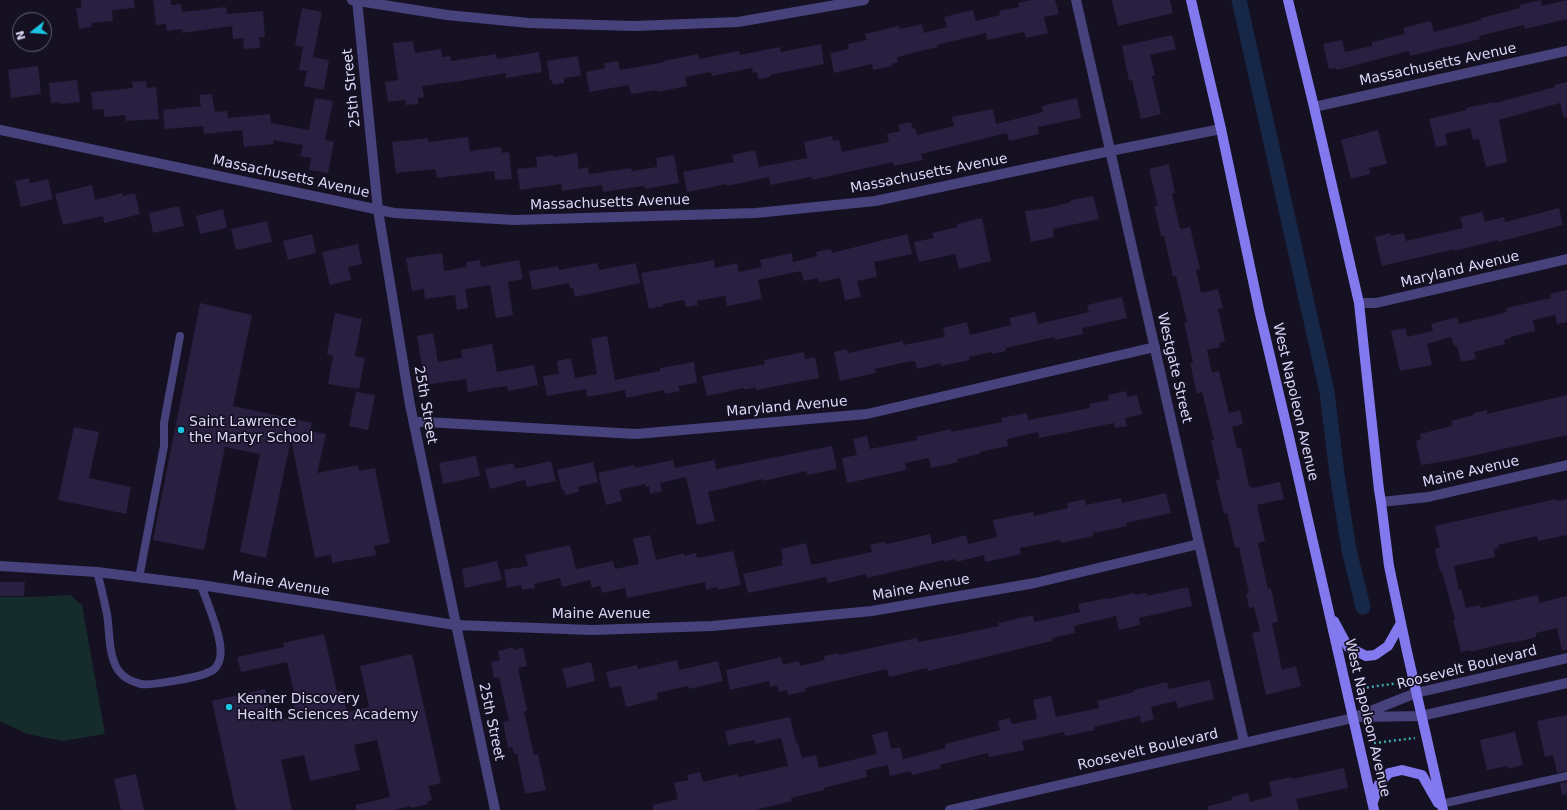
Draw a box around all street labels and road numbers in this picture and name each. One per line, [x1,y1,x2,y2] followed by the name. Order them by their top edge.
[1358,40,1518,90] street label: Massachusetts Avenue
[340,48,364,128] street label: 25th Street
[849,150,1009,198] street label: Massachusetts Avenue
[211,152,371,202] street label: Massachusetts Avenue
[530,192,690,214] street label: Massachusetts Avenue
[1399,248,1521,292] street label: Maryland Avenue
[1153,311,1195,425] street label: Westgate Street
[1269,321,1321,483] street label: West Napoleon Avenue
[410,365,440,445] street label: 25th Street
[726,393,848,421] street label: Maryland Avenue
[1421,453,1521,491] street label: Maine Avenue
[231,568,331,600] street label: Maine Avenue
[871,571,971,605] street label: Maine Avenue
[552,606,650,622] street label: Maine Avenue
[1341,637,1393,799] street label: West Napoleon Avenue
[1395,642,1539,694] street label: Roosevelt Boulevard
[475,682,507,762] street label: 25th Street
[1076,726,1220,774] street label: Roosevelt Boulevard

